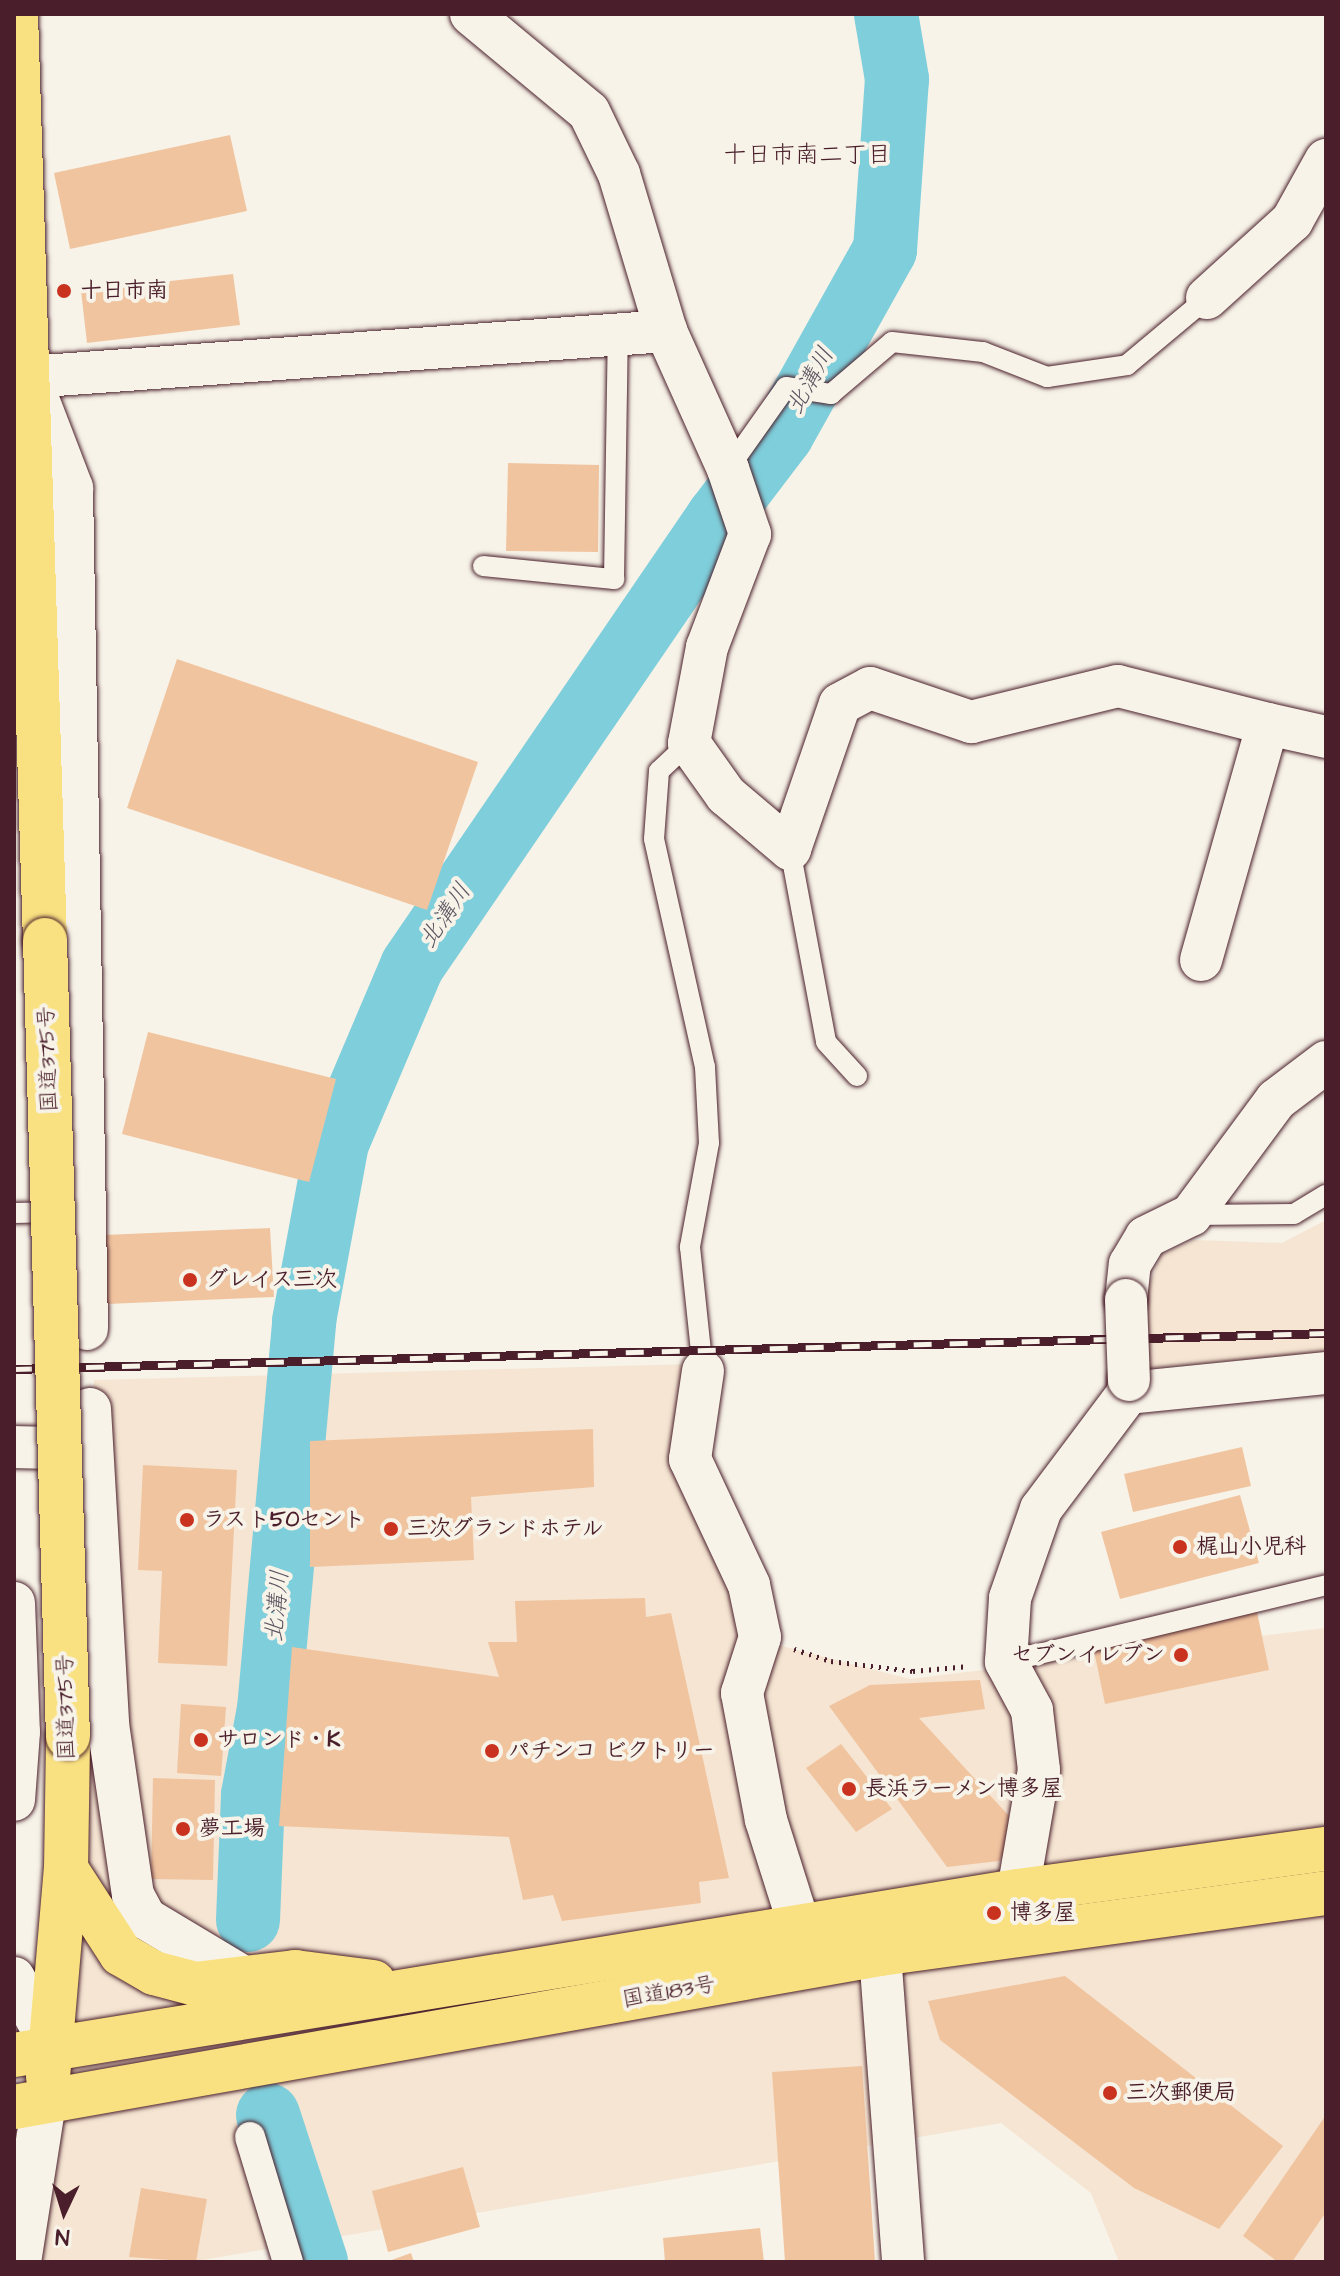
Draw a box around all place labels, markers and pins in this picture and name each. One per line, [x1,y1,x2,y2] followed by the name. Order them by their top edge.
[80,278,168,304] place label: 十日市南
[55,282,73,300] marker: 十日市南
[206,1267,338,1293] place label: グレイス三次
[181,1271,199,1289] marker: グレイス三次
[203,1507,364,1533] place label: ラスト50セント
[178,1511,196,1529] marker: ラスト50セント
[407,1516,605,1542] place label: 三次グランドホテル
[382,1520,400,1538] marker: 三次グランドホテル
[1196,1534,1306,1560] place label: 梶山小児科
[1171,1538,1189,1556] marker: 梶山小児科
[1011,1642,1165,1668] place label: セブンイレブン
[1172,1646,1190,1664] marker: セブンイレブン
[217,1727,340,1753] place label: サロンド・K
[192,1731,210,1749] marker: サロンド・K
[508,1738,715,1764] place label: パチンコ ビクトリー
[483,1742,501,1760] marker: パチンコ ビクトリー
[865,1776,1063,1802] place label: 長浜ラーメン博多屋
[840,1780,858,1798] marker: 長浜ラーメン博多屋
[199,1816,265,1842] place label: 夢工場
[174,1820,192,1838] marker: 夢工場
[1010,1900,1076,1926] place label: 博多屋
[985,1904,1003,1922] marker: 博多屋
[1126,2080,1236,2106] place label: 三次郵便局
[1101,2084,1119,2102] marker: 三次郵便局

